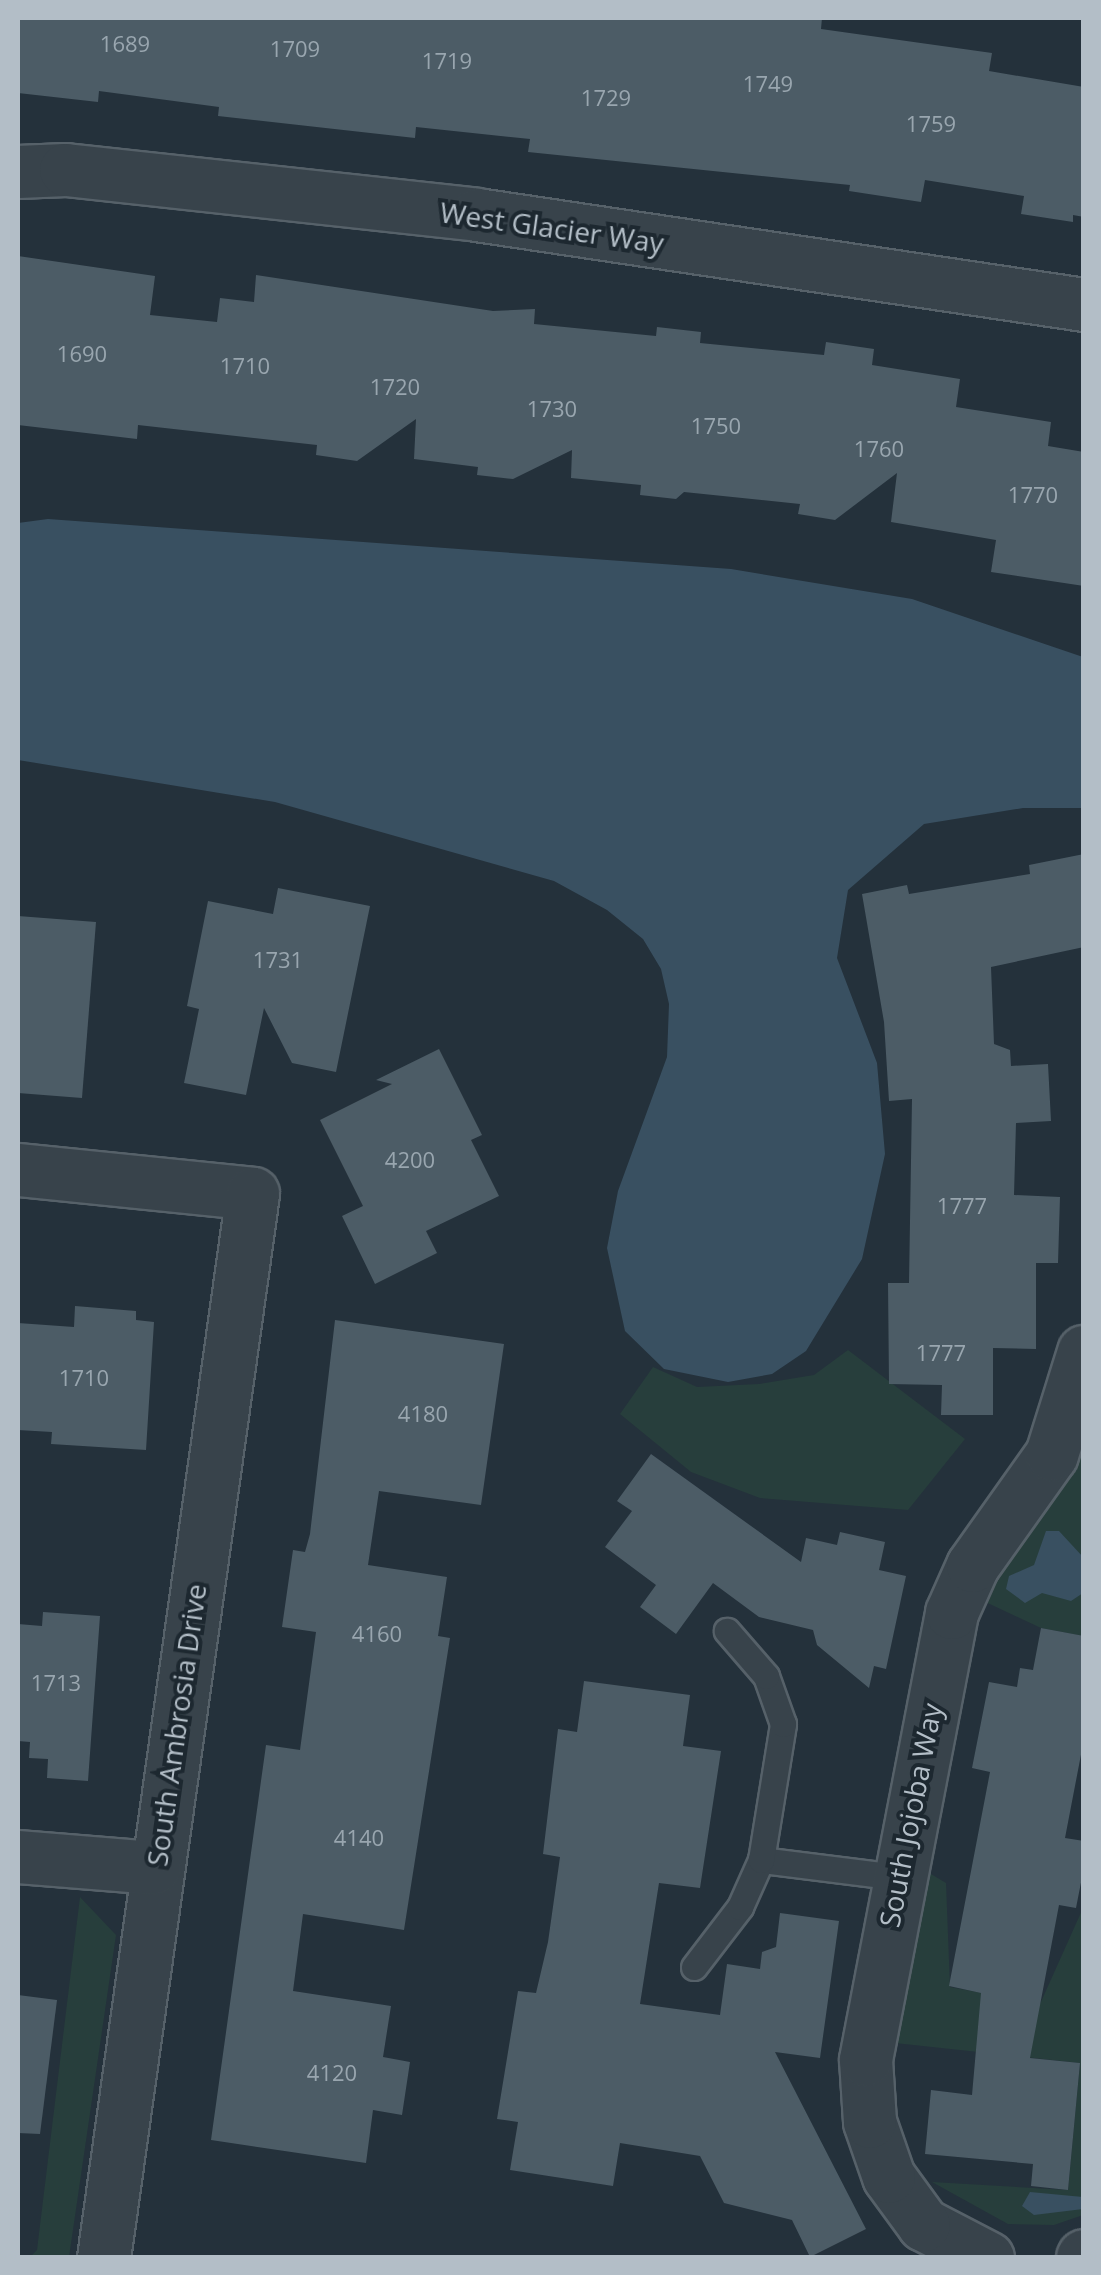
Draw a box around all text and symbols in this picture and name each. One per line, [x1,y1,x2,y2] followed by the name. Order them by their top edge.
[100,31,150,57] house number: 1689
[270,36,320,62] house number: 1709
[422,48,472,74] house number: 1719
[743,71,793,97] house number: 1749
[581,85,631,111] house number: 1729
[906,111,956,137] house number: 1759
[438,195,666,259] street label: West Glacier Way
[57,341,107,367] house number: 1690
[220,353,270,379] house number: 1710
[370,374,420,400] house number: 1720
[527,396,577,422] house number: 1730
[691,413,741,439] house number: 1750
[854,436,904,462] house number: 1760
[1008,482,1058,508] house number: 1770
[253,947,303,973] house number: 1731
[385,1147,435,1173] house number: 4200
[937,1193,987,1219] house number: 1777
[916,1340,966,1366] house number: 1777
[59,1365,109,1391] house number: 1710
[398,1401,448,1427] house number: 4180
[140,1582,212,1868] street label: South Ambrosia Drive
[352,1621,402,1647] house number: 4160
[31,1670,81,1696] house number: 1713
[872,1700,948,1930] street label: South Jojoba Way
[334,1825,384,1851] house number: 4140
[307,2060,357,2086] house number: 4120

